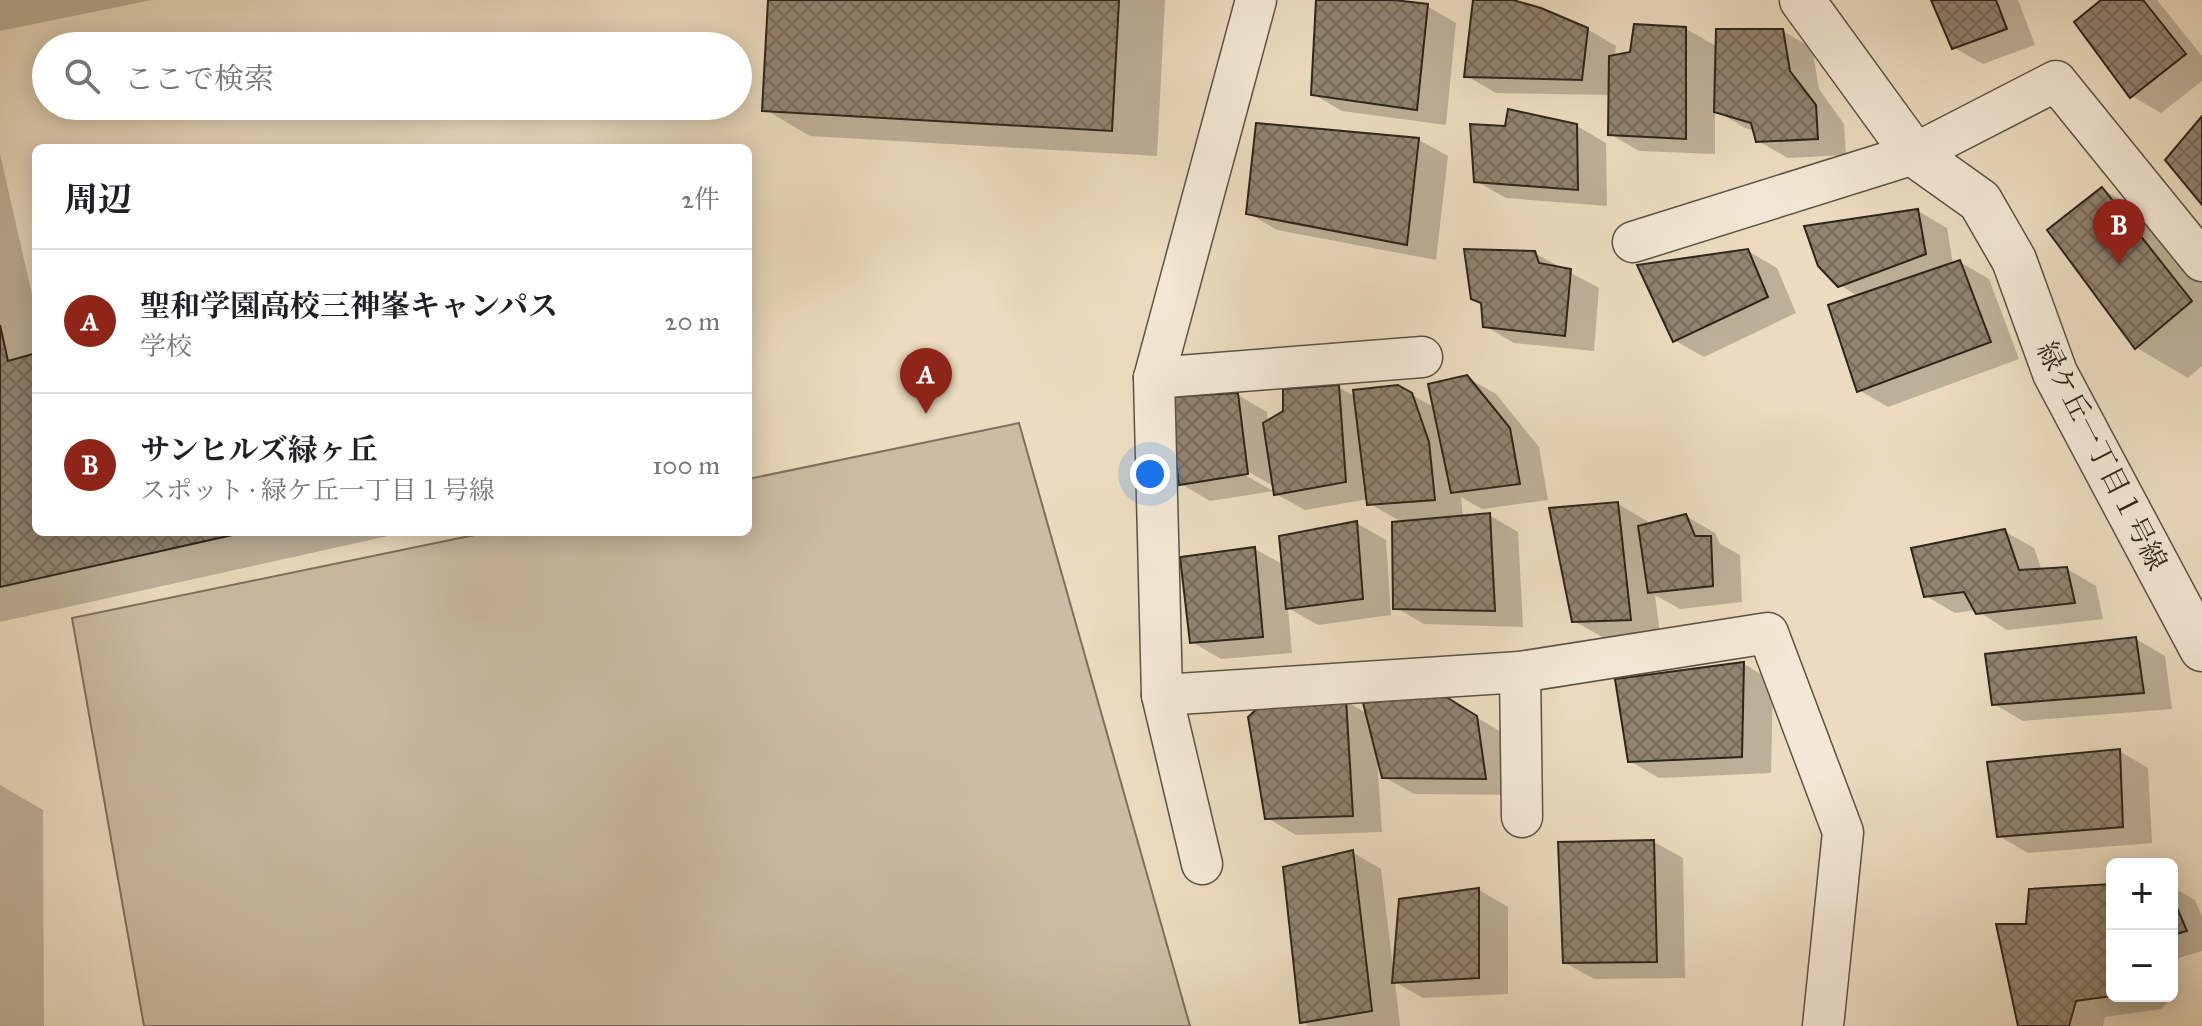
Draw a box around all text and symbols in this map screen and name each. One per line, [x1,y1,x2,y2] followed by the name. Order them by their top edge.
[32,32,752,120] search box
[60,54,104,98] icon: search
[124,61,274,97] text: ここで検索
[64,179,132,220] text: 周辺
[681,183,720,215] text: 2件
[2093,199,2145,265] pin: B
[140,288,558,324] text: 聖和学園高校三神峯キャンパス
[81,305,99,337] text: A
[665,305,720,337] text: 20 m
[140,330,192,362] text: 学校
[2029,336,2175,576] street label: 緑ケ丘一丁目１号線
[900,348,952,414] pin: A
[140,432,378,468] text: サンヒルズ緑ヶ丘
[81,449,99,481] text: B
[652,449,720,481] text: 100 m
[1130,454,1170,494] your location
[140,474,495,506] text: スポット · 緑ケ丘一丁目１号線
[2106,858,2178,1002] map controls
[2106,858,2178,930] button: +
[2106,930,2178,1002] button: −

